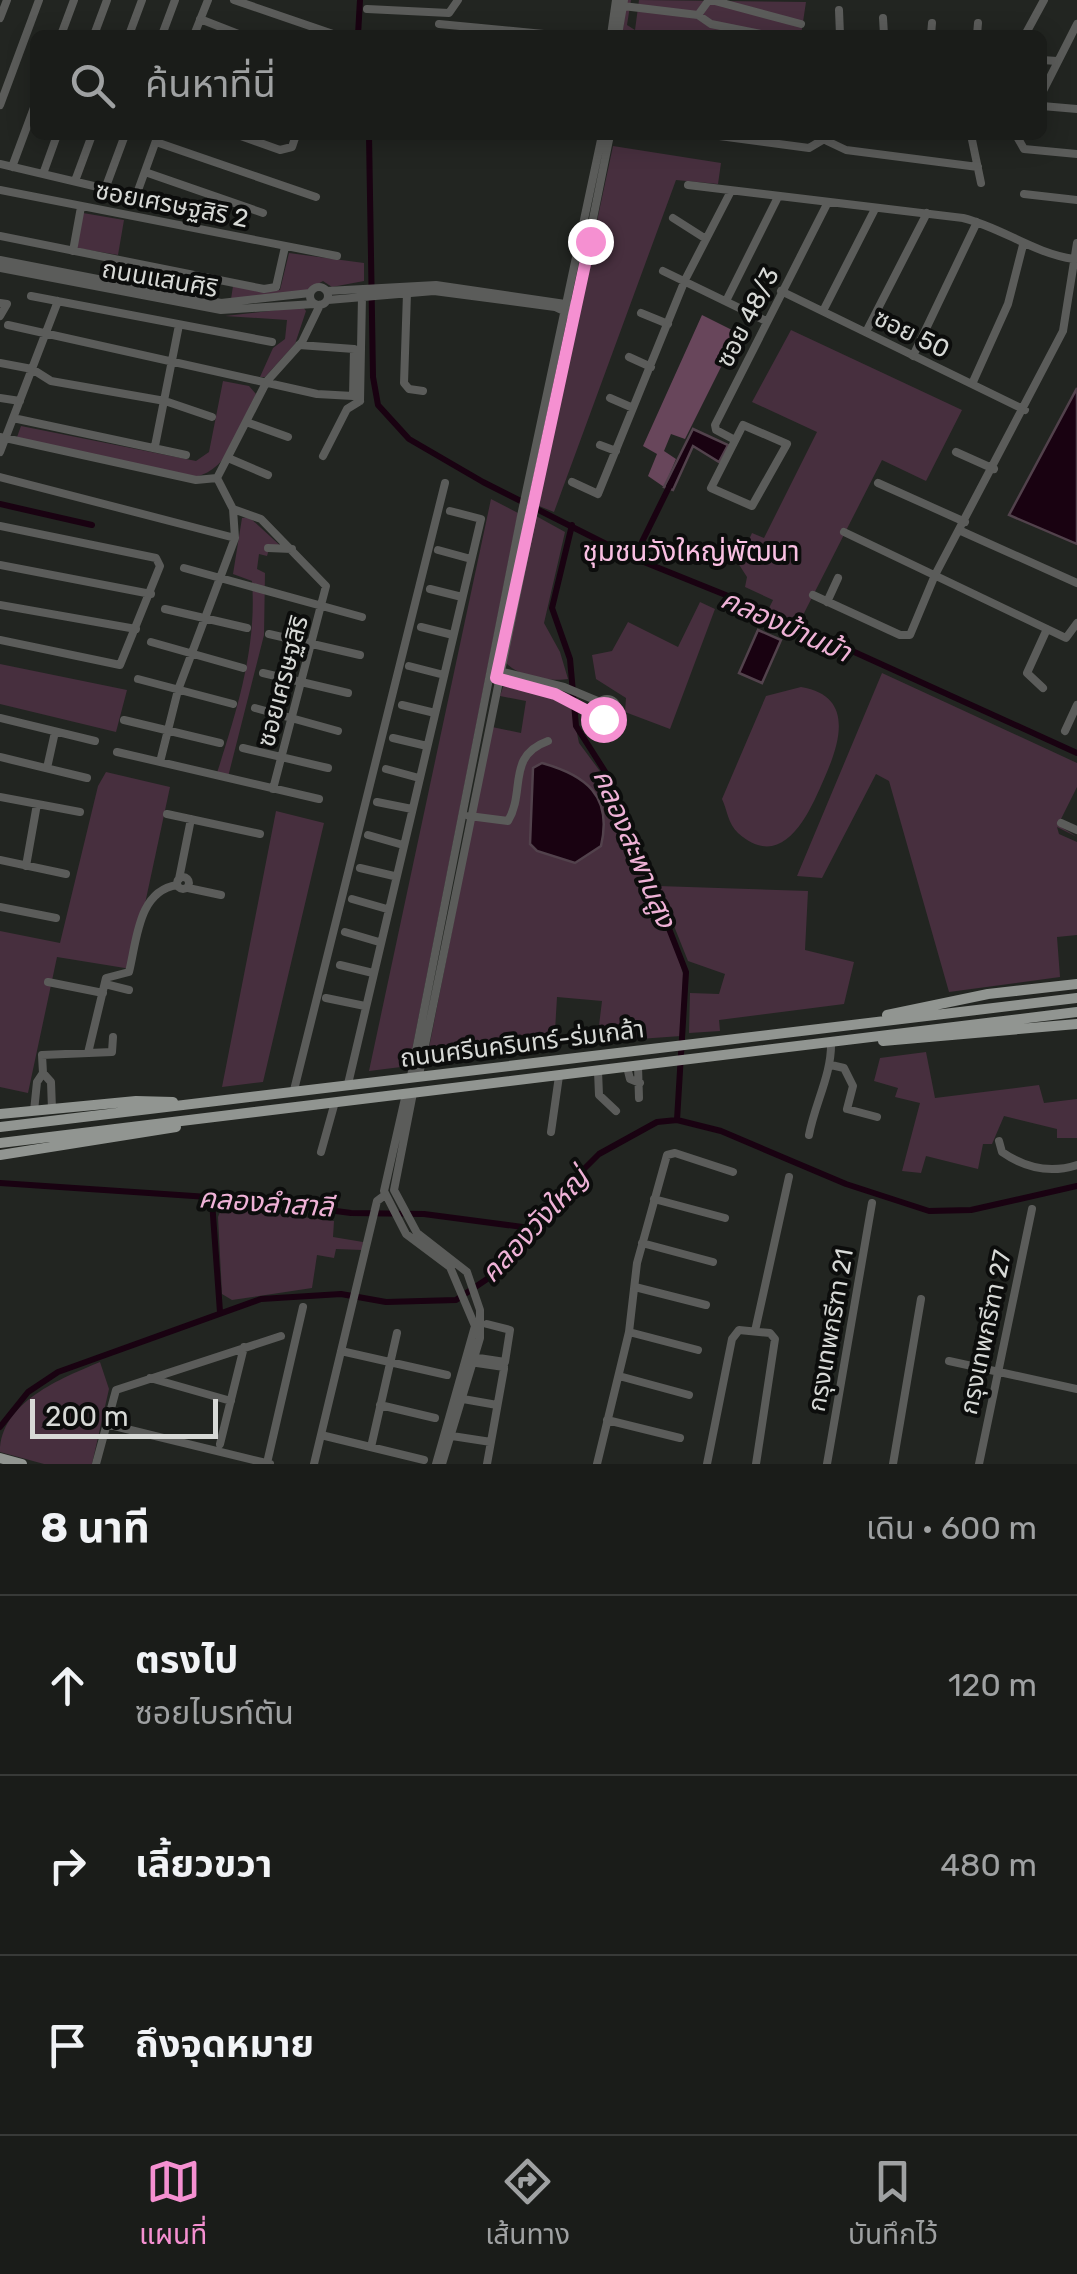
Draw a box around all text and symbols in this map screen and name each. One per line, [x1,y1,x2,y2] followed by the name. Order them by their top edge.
[30,30,1047,140] search box
[65,58,120,113] icon: search
[145,61,276,107] text: ค้นหาที่นี่
[93,175,251,234] street label: ซอยเศรษฐสิริ 2
[568,219,614,265] route end
[100,254,220,303] street label: ถนนแสนศิริ
[710,263,785,372] street label: ซอย 48/3
[869,303,954,364] street label: ซอย 50
[582,535,800,568] district label: ชุมชนวังใหญ่พัฒนา
[716,582,857,669] water label: คลองบ้านม้า
[251,613,314,750] street label: ซอยเศรษฐสิริ
[581,697,627,743] route start
[585,764,683,935] water label: คลองสะพานสูง
[398,1014,646,1073] street label: ถนนศรีนครินทร์-ร่มเกล้า
[474,1159,598,1289] water label: คลองวังใหญ่
[197,1181,338,1224] water label: คลองลำสาลี
[802,1246,860,1414] street label: กรุงเทพกรีฑา 21
[954,1247,1018,1417] street label: กรุงเทพกรีฑา 27
[30,1394,218,1438] scale bar
[45,1400,129,1433] text: 200 m
[40,1503,150,1553] text: 8 นาที
[866,1509,1037,1547] text: เดิน · 600 m
[135,1637,238,1683] text: ตรงไป
[40,1658,95,1713] icon: ahead
[948,1666,1037,1704] text: 120 m
[135,1694,294,1732] text: ซอยไบรท์ตัน
[40,1838,95,1893] icon: right
[135,1841,272,1887] text: เลี้ยวขวา
[940,1846,1037,1884] text: 480 m
[40,2018,95,2073] icon: arrive
[135,2021,314,2067] text: ถึงจุดหมาย
[139,2154,207,2257] tab: แผนที่
[485,2154,570,2257] tab: เส้นทาง
[848,2154,938,2257] tab: บันทึกไว้

